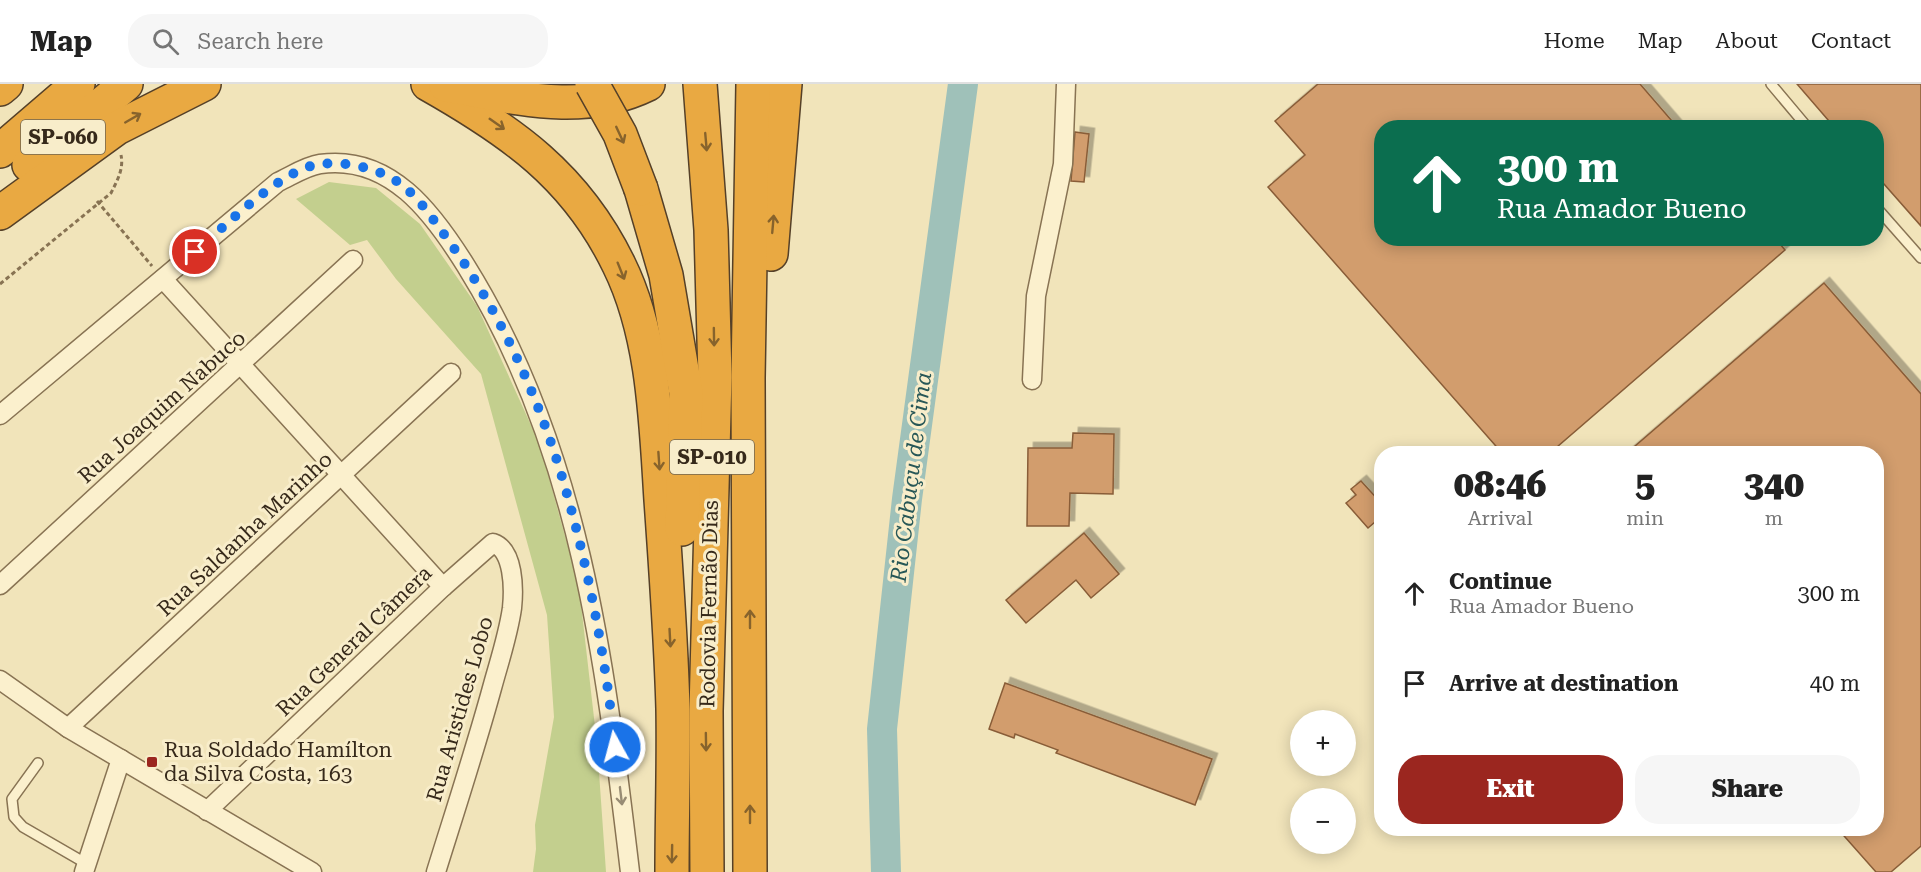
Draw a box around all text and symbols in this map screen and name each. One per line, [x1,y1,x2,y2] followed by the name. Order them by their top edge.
[128,14,548,68] search box
[30,25,92,58] text: Map
[149,25,182,58] icon: search
[197,29,323,54] text: Search here
[1544,29,1605,53] text: Home
[1638,29,1683,53] text: Map
[1716,29,1778,53] text: About
[1811,29,1891,53] text: Contact
[124,112,141,124] one-way arrow
[488,118,504,130] one-way arrow
[21,120,105,154] road number: SP-060
[614,125,626,143] one-way arrow
[701,132,712,152] one-way arrow
[1497,143,1619,192] text: 300 m
[1398,144,1476,222] icon: ahead
[1497,193,1747,225] text: Rua Amador Bueno
[768,215,779,235] one-way arrow
[169,226,220,277] pin
[178,235,211,268] icon: arrive
[616,261,627,280] one-way arrow
[74,326,250,488] street label: Rua Joaquim Nabuco
[708,327,720,347] one-way arrow
[886,371,936,584] water label: Rio Cabuçu de Cima
[670,440,754,474] road number: SP-010
[153,447,337,621] street label: Rua Saldanha Marinho
[654,451,665,471] one-way arrow
[1454,464,1546,506] text: 08:46
[1635,464,1655,506] text: 5
[1744,464,1804,506] text: 340
[695,500,723,708] street label: Rodovia Fernão Dias
[1468,506,1533,530] text: Arrival
[1626,506,1664,530] text: min
[1765,506,1783,530] text: m
[272,560,437,721] street label: Rua General Câmera
[1449,569,1552,594] text: Continue
[1398,577,1431,610] icon: ahead
[1797,581,1860,606] text: 300 m
[1449,594,1634,618] text: Rua Amador Bueno
[744,609,756,629] one-way arrow
[422,614,498,804] street label: Rua Aristides Lobo
[664,627,675,647] one-way arrow
[1398,667,1431,700] icon: arrive
[1449,671,1678,696] text: Arrive at destination
[1810,671,1860,696] text: 40 m
[1290,710,1356,854] map controls
[1290,710,1356,776] button: +
[583,715,647,779] position arrow
[700,731,712,751] one-way arrow
[164,738,393,786] place label: Rua Soldado Hamílton da Silva Costa, 163
[145,755,159,769] marker: Rua Soldado Hamílton da Silva Costa, 163
[1398,755,1623,824] button: Exit
[1635,755,1860,824] button: Share
[616,786,627,806] one-way arrow
[1290,788,1356,854] button: −
[744,804,756,824] one-way arrow
[666,843,678,863] one-way arrow

